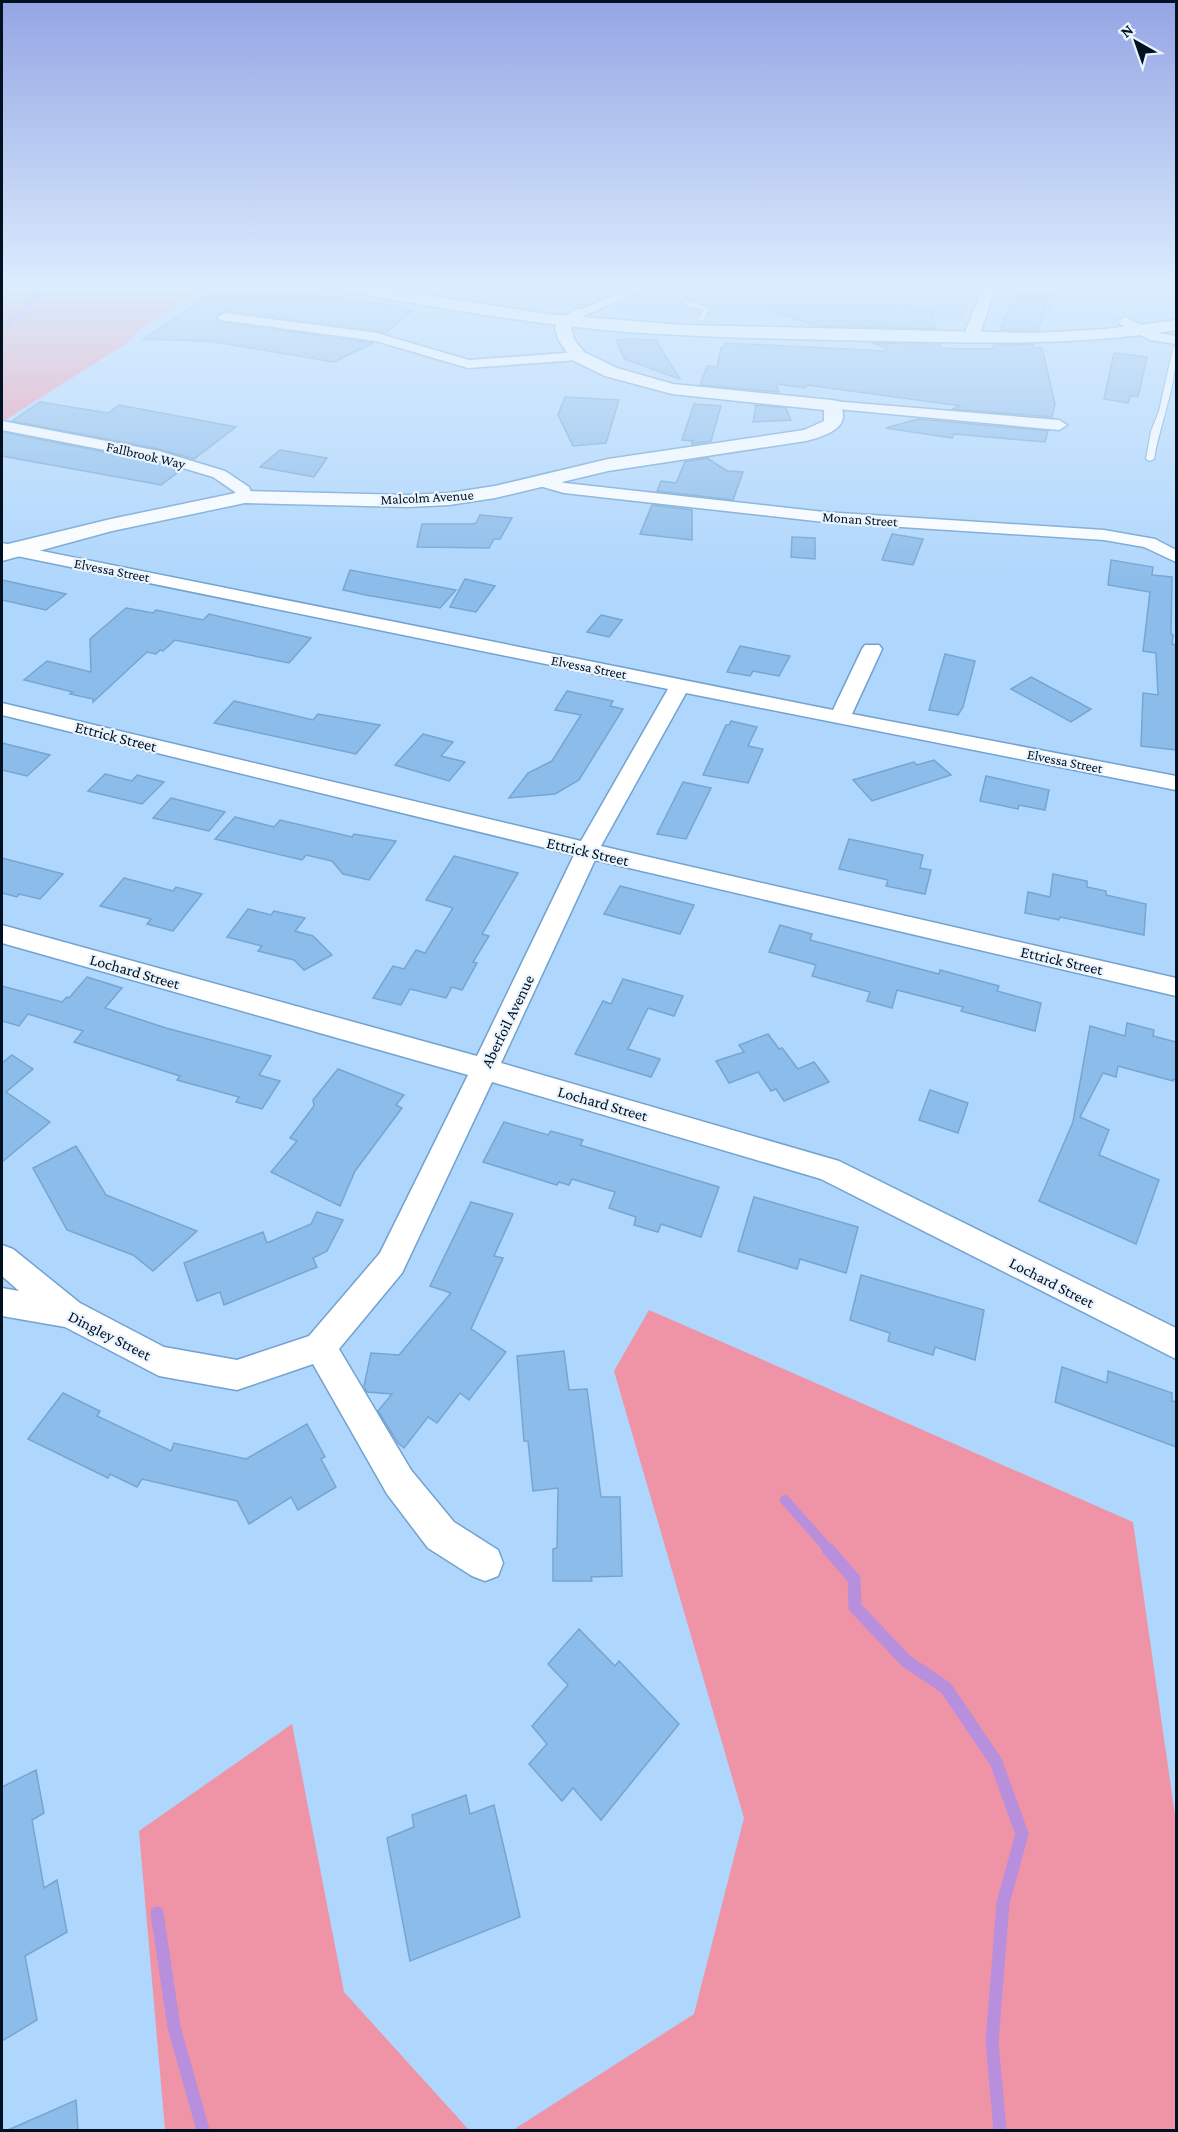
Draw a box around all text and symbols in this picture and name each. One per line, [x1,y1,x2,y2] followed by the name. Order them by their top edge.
[1106,12,1166,72] north arrow
[1117,21,1136,41] text: N
[105,438,188,472] street label: Fallbrook Way
[380,487,474,507] street label: Malcolm Avenue
[822,508,899,530] street label: Monan Street
[73,555,152,585] street label: Elvessa Street
[550,652,629,682] street label: Elvessa Street
[73,718,159,755] street label: Ettrick Street
[1026,746,1105,776] street label: Elvessa Street
[545,834,631,869] street label: Ettrick Street
[1019,943,1105,978] street label: Ettrick Street
[88,951,182,993] street label: Lochard Street
[478,972,537,1070] street label: Aberfoil Avenue
[556,1083,650,1125] street label: Lochard Street
[1007,1254,1098,1311] street label: Lochard Street
[65,1307,154,1365] street label: Dingley Street

